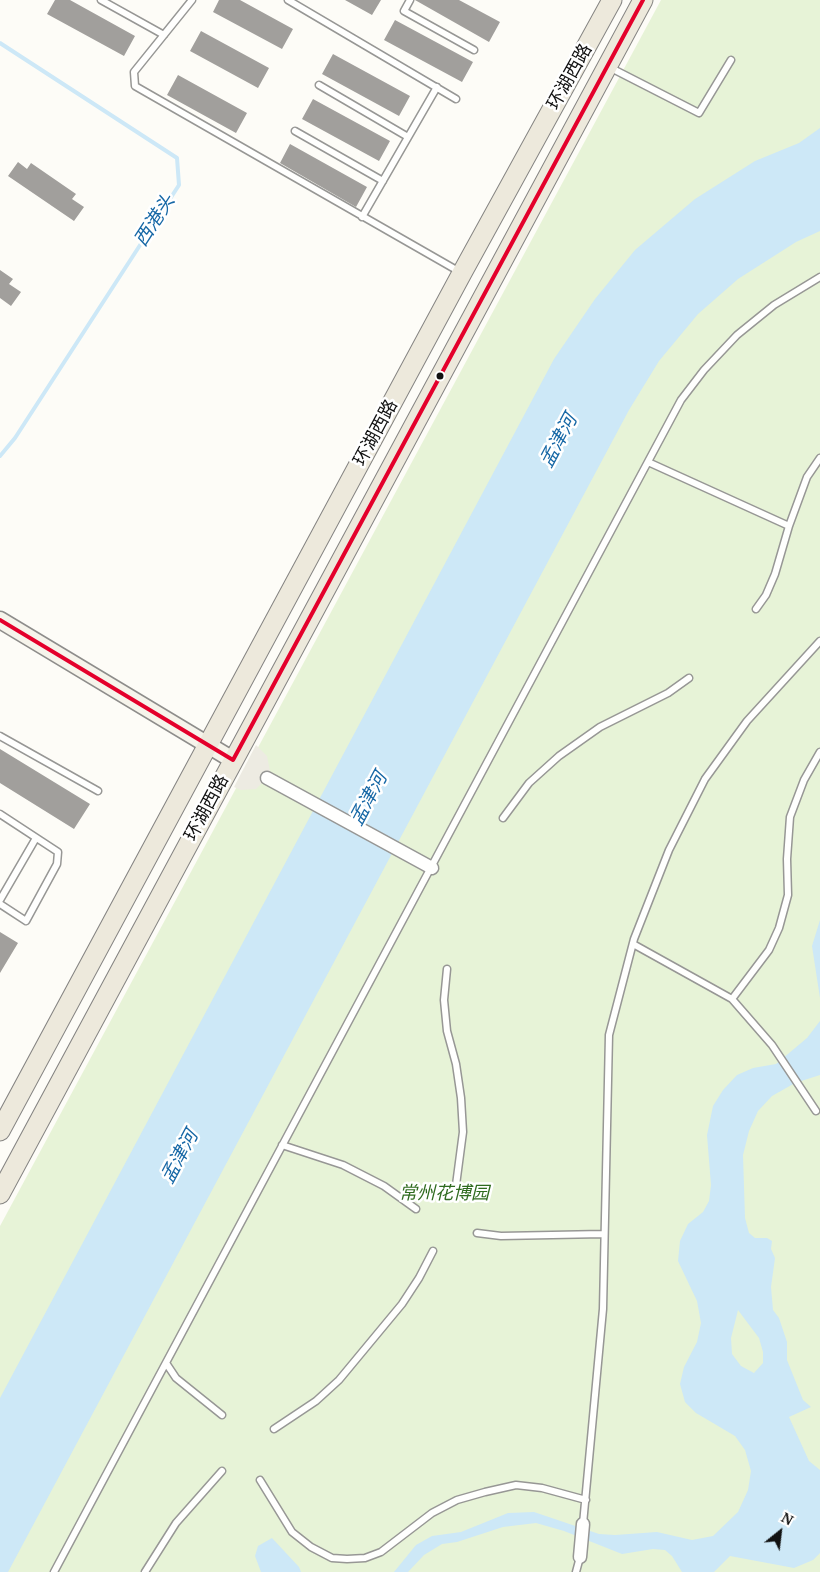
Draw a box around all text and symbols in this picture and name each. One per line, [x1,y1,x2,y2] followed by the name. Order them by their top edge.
[543,40,597,114] street label: 环湖西路
[130,191,180,251] water label: 西港头
[435,371,445,381] unlabelled marker
[350,396,402,470] street label: 环湖西路
[536,410,582,472] water label: 孟津河
[346,768,392,830] water label: 孟津河
[181,771,233,845] street label: 环湖西路
[157,1126,203,1188] water label: 孟津河
[399,1183,489,1205] park label: 常州花博园
[755,1507,805,1557] north arrow
[778,1507,797,1529] text: N

